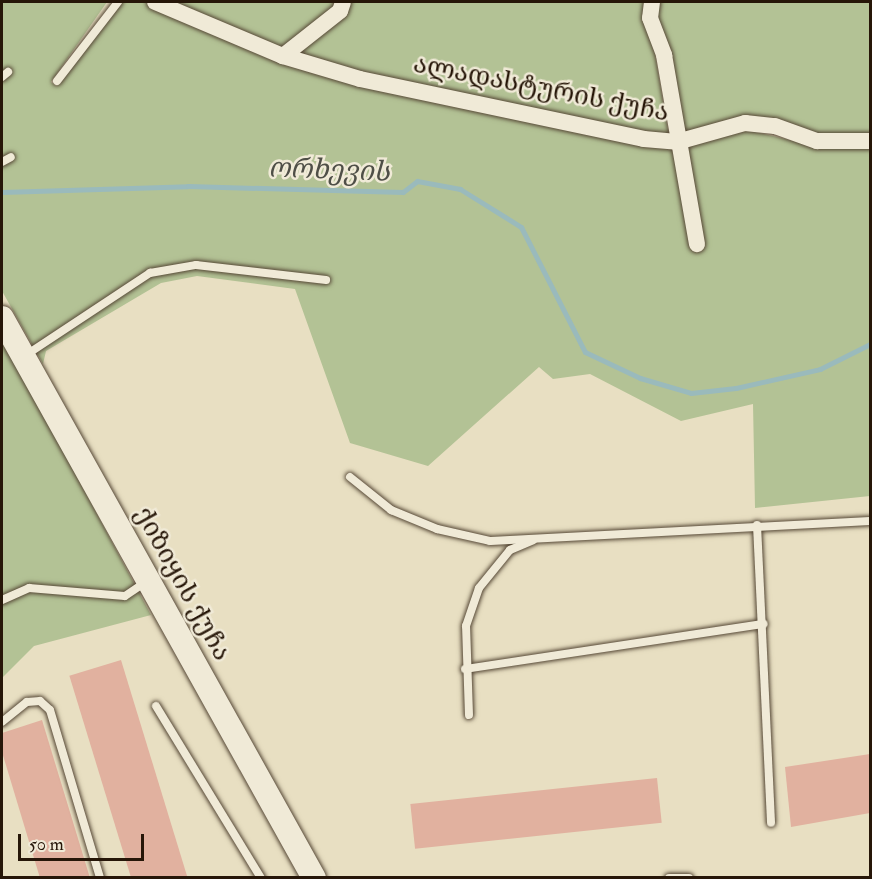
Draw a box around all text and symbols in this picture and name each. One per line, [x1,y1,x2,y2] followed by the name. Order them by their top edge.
[411,49,671,129] street label: ალადასტურის ქუჩა
[268,152,390,188] water label: ორხევის
[127,502,237,666] street label: ქიზიყის ქუჩა
[21,822,147,860] scale bar
[29,833,64,856] text: 50 m

